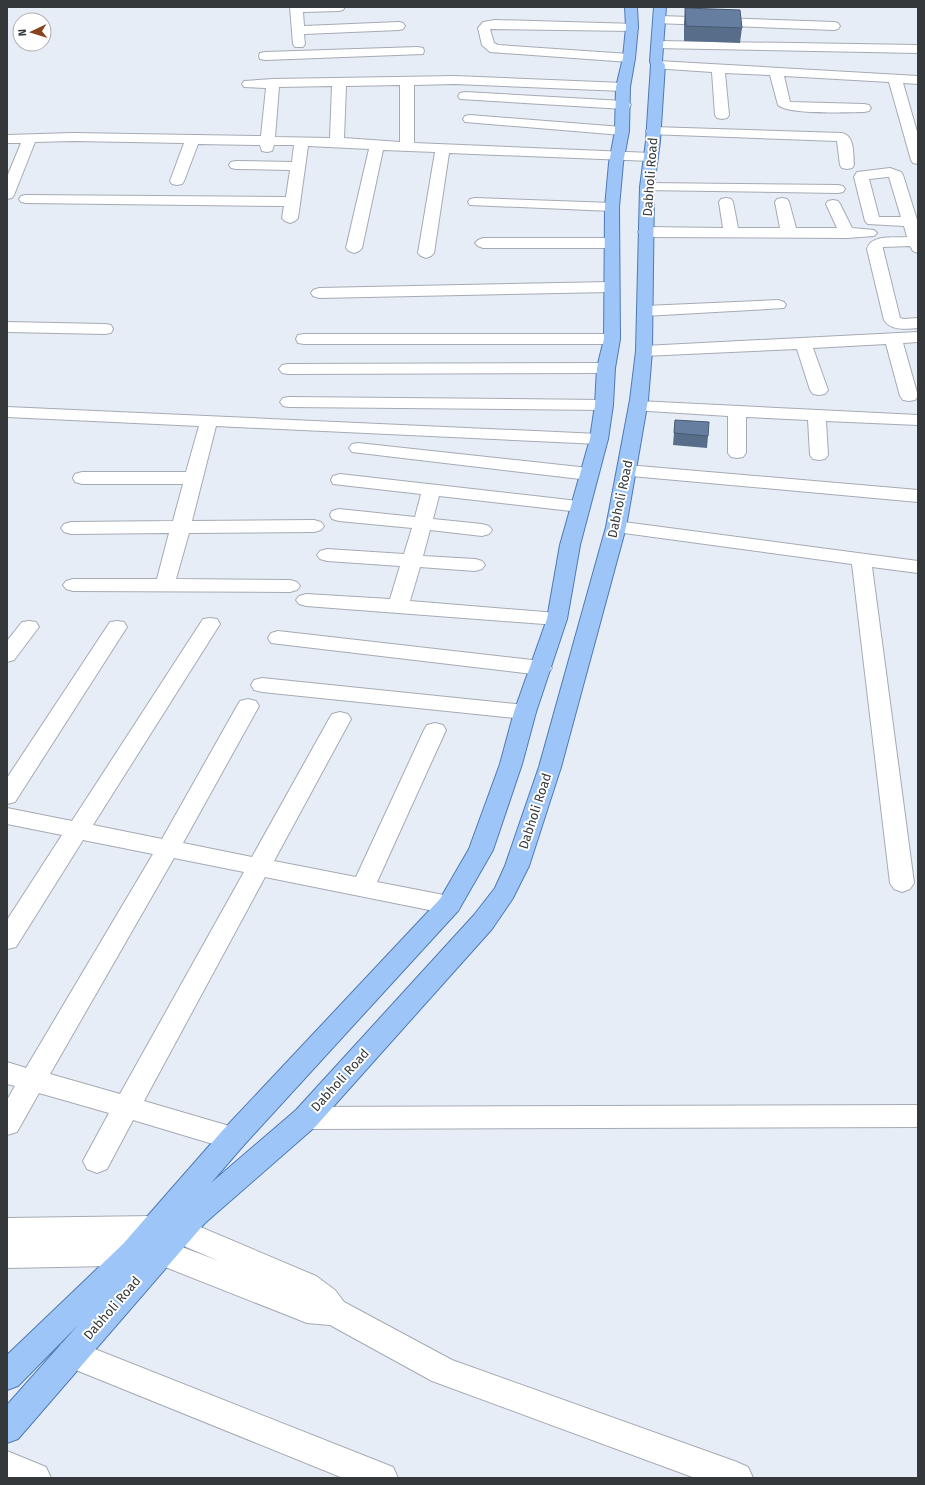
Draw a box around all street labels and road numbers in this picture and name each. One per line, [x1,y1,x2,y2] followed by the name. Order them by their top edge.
[640,137,660,217] street label: Dabholi Road
[604,459,636,539] street label: Dabholi Road
[516,771,554,851] street label: Dabholi Road
[308,1046,372,1114] street label: Dabholi Road
[80,1273,144,1343] street label: Dabholi Road

